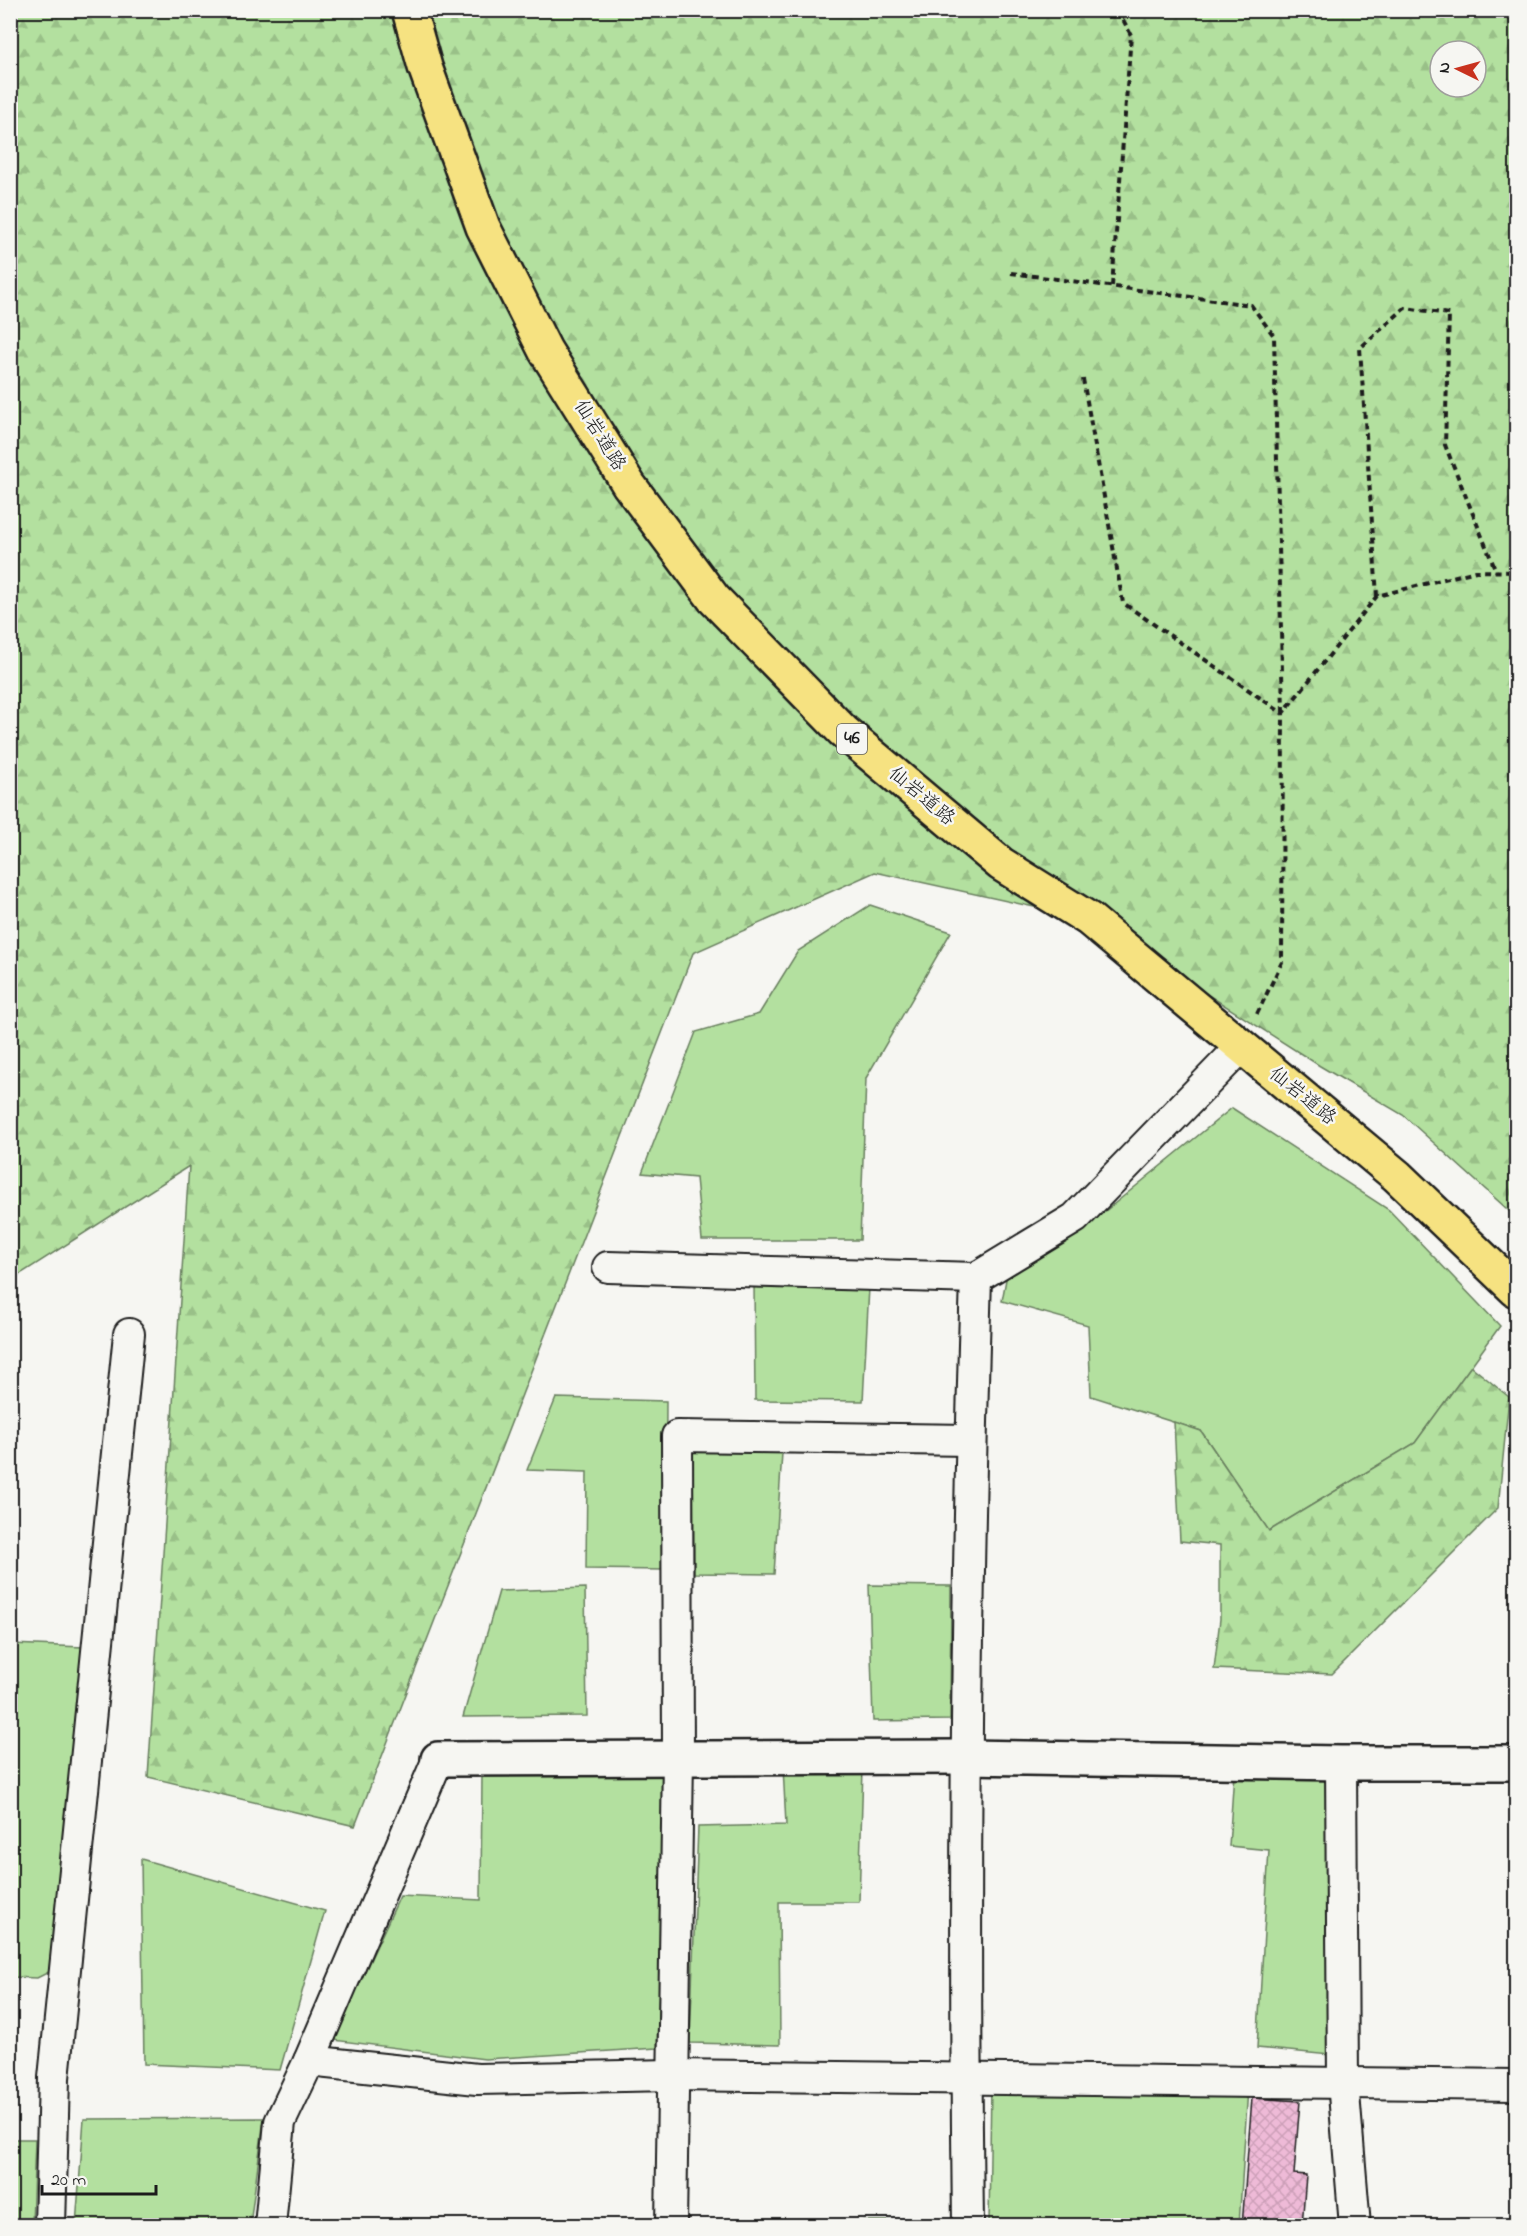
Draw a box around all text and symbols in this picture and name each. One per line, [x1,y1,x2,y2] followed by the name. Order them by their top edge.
[1428,39,1488,99] north arrow
[1433,61,1457,74] text: N
[566,394,632,478] street label: 仙岩道路
[837,724,867,754] road number: 46
[881,760,961,834] street label: 仙岩道路
[1262,1061,1342,1133] street label: 仙岩道路
[42,2158,156,2196] scale bar
[51,2168,86,2194] text: 20 m

